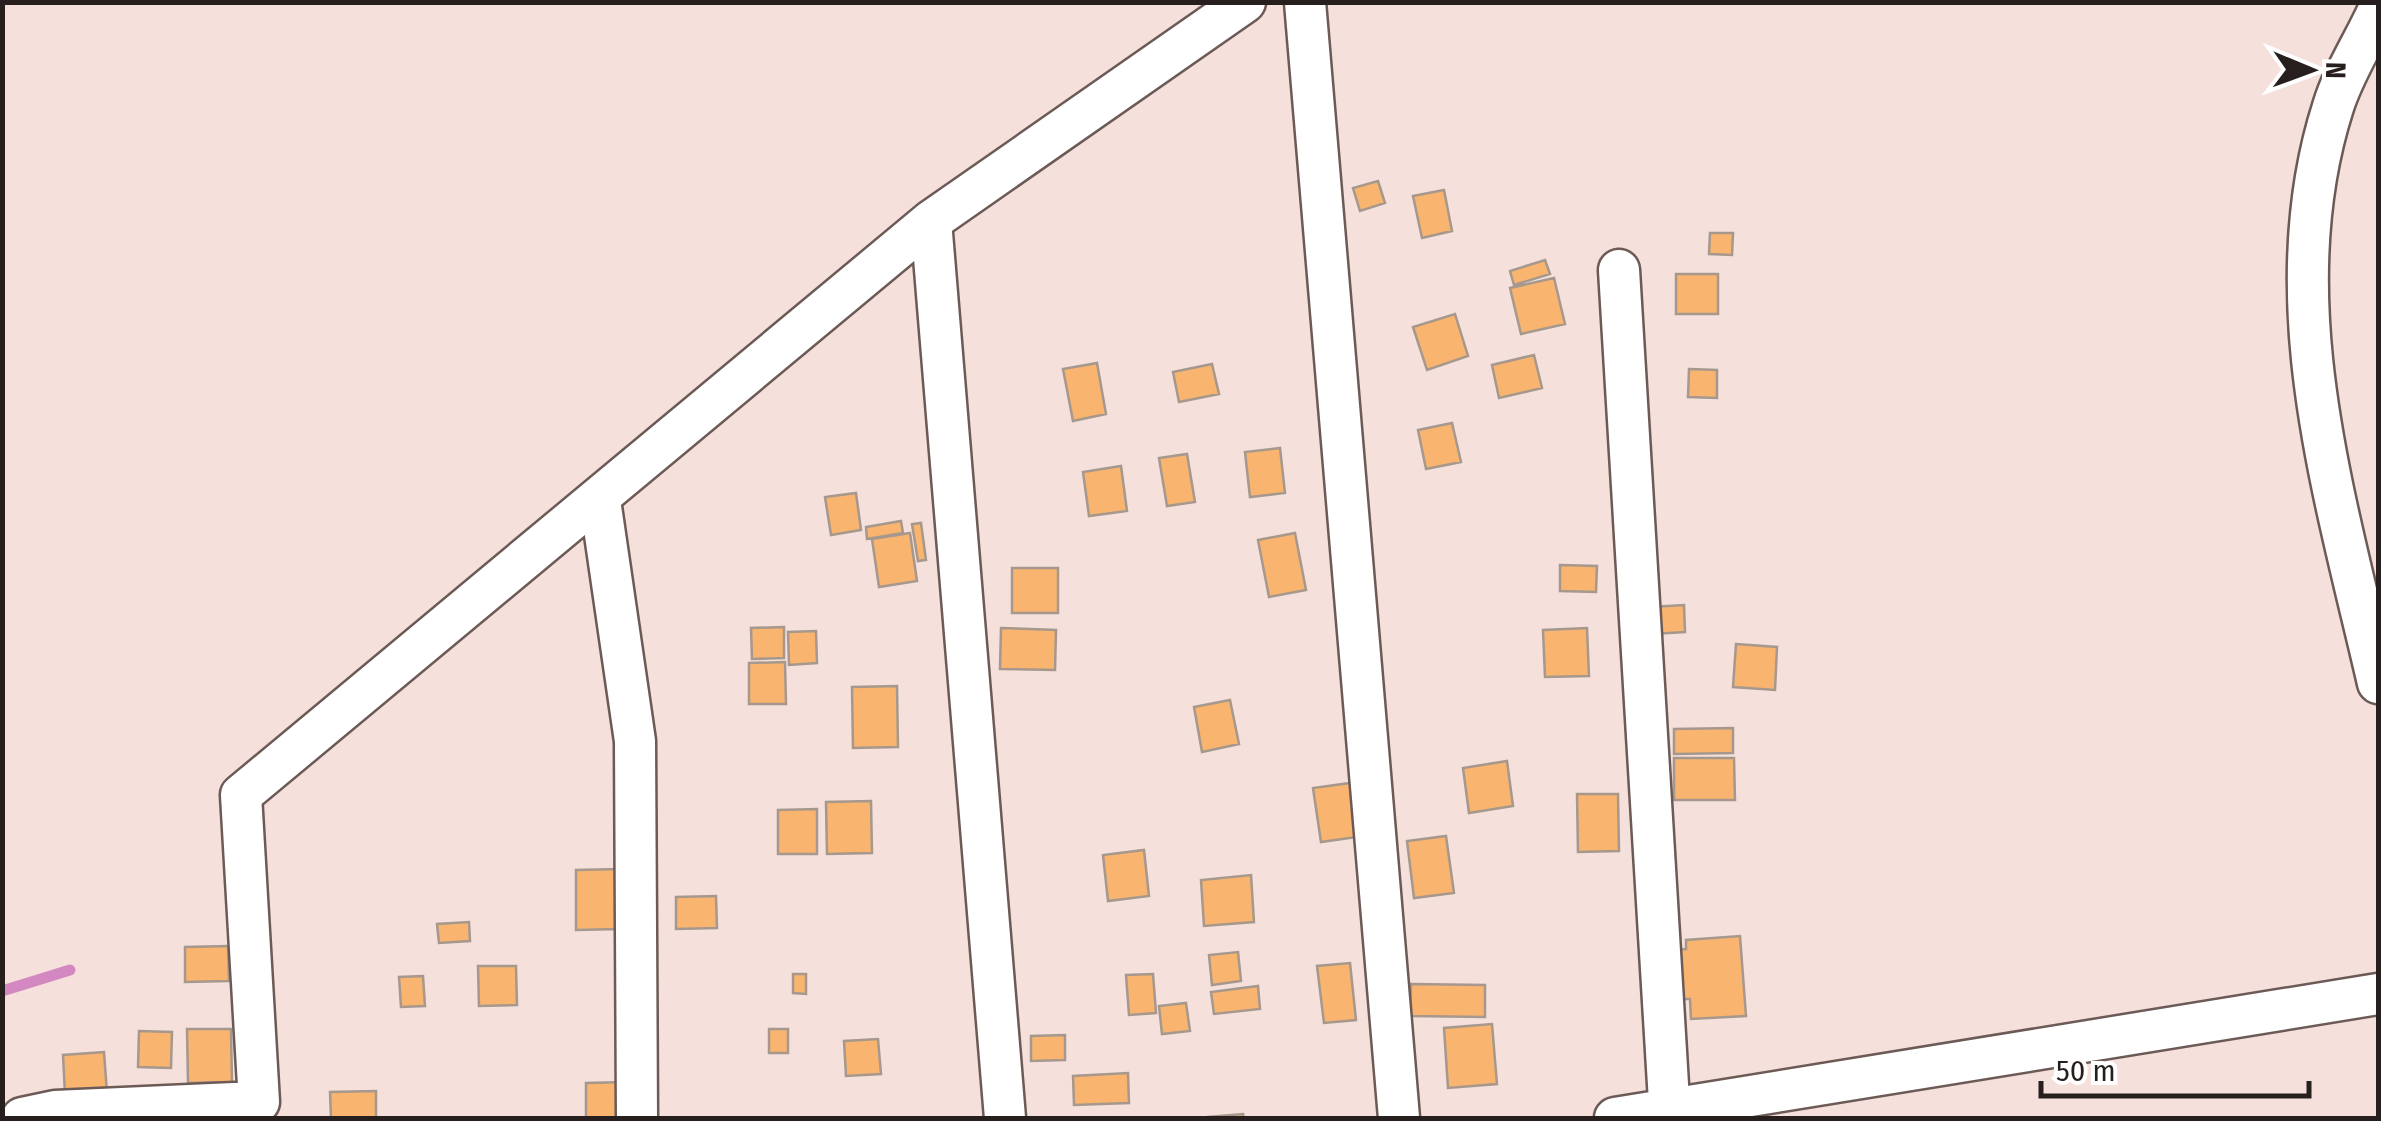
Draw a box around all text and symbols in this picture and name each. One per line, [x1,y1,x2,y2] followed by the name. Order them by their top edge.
[2261,20,2361,120] north arrow
[2319,62,2352,79] text: N
[2041,1036,2308,1098] scale bar
[2056,1053,2116,1089] text: 50 m

